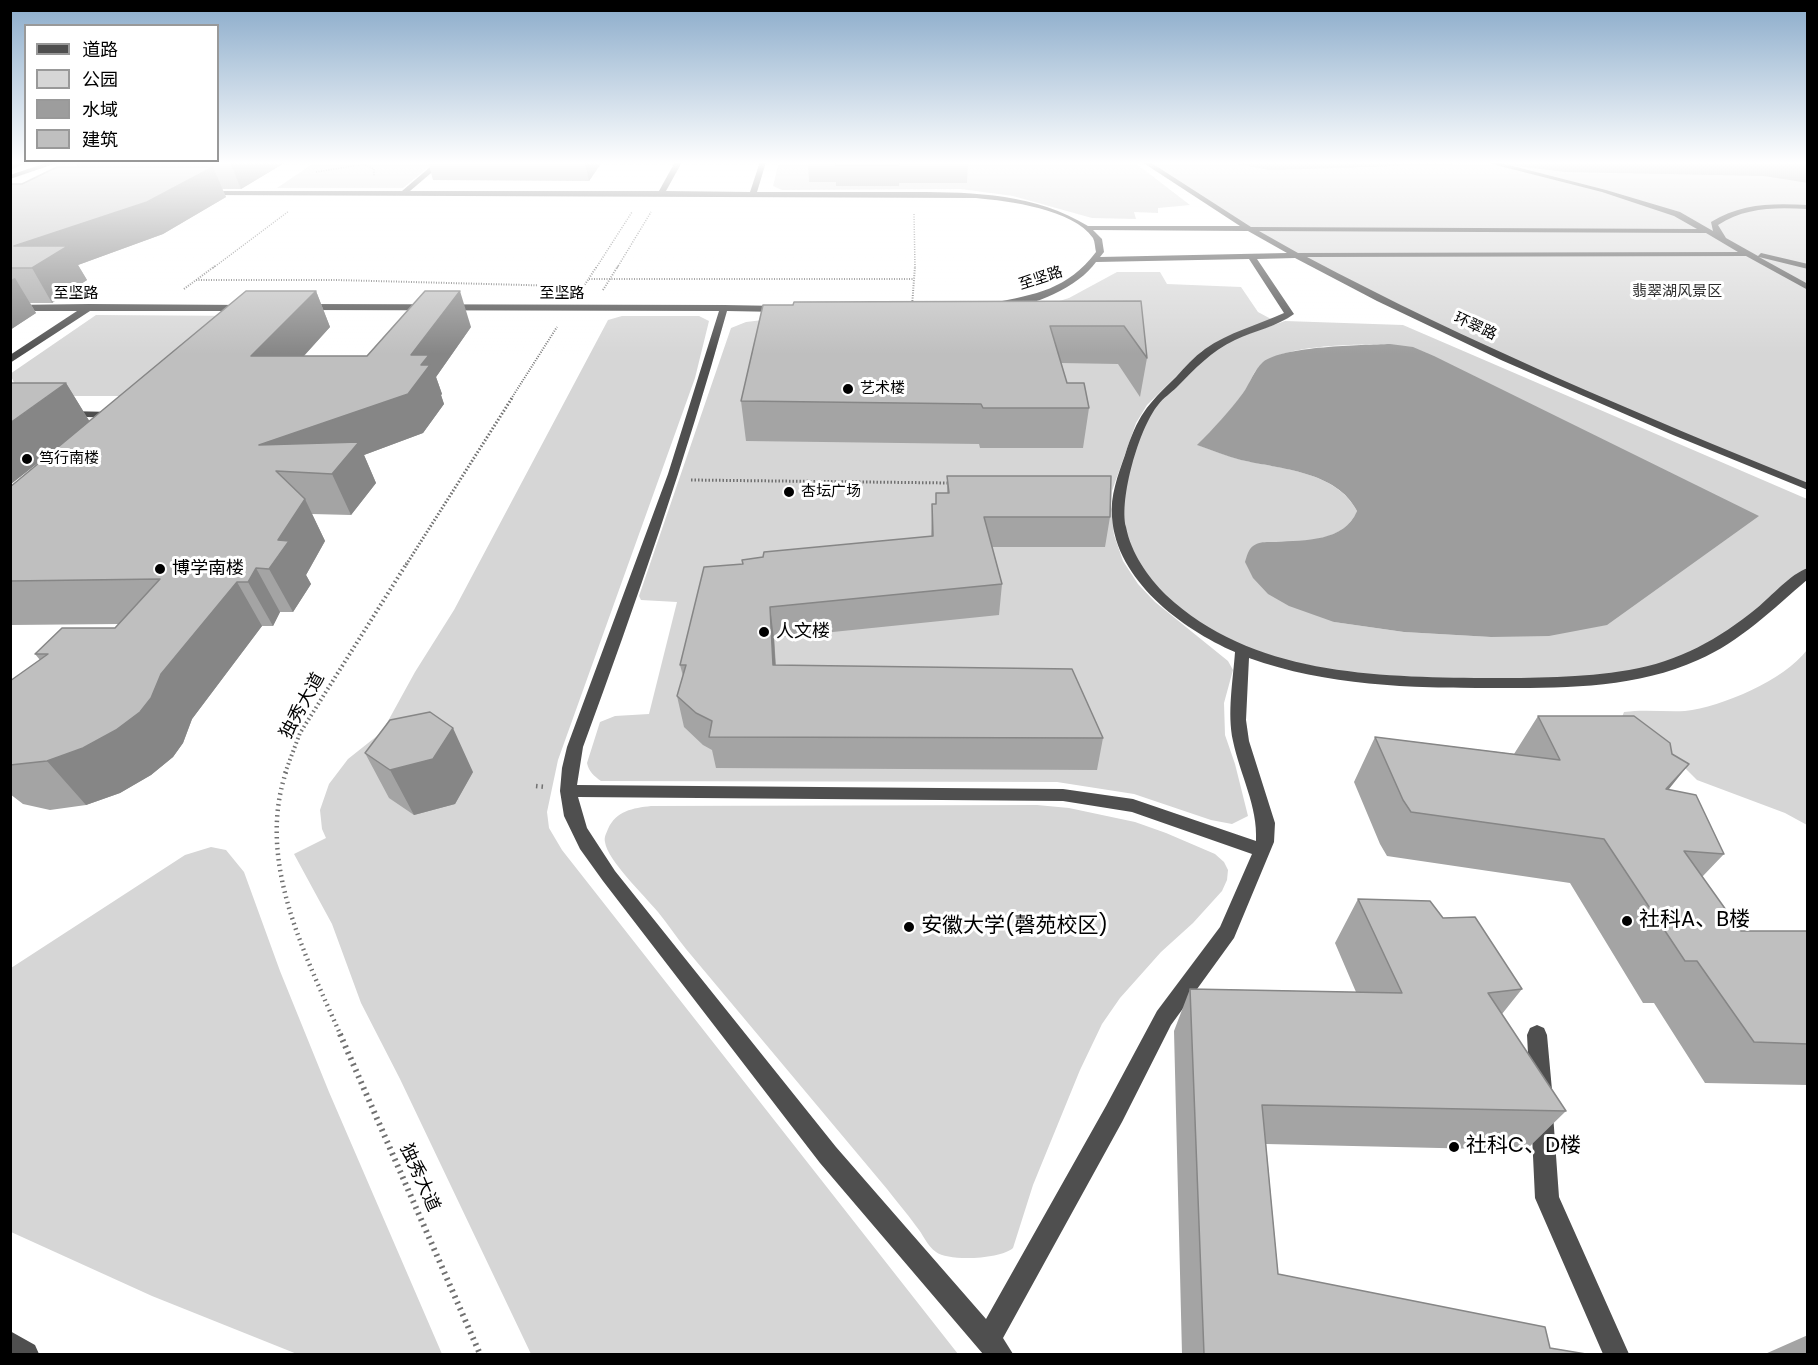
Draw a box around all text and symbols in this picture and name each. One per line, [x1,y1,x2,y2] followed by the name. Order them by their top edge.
[24,24,219,162] legend
[82,37,118,62] text: 道路
[82,67,118,92] text: 公园
[82,97,118,122] text: 水域
[82,127,118,152] text: 建筑
[1017,263,1065,295] street label: 至坚路
[1632,283,1722,301] park label: 翡翠湖风景区
[54,285,98,303] street label: 至坚路
[540,285,584,303] street label: 至坚路
[1451,309,1499,345] street label: 环翠路
[860,380,905,398] place label: 艺术楼
[841,382,855,396] marker: 艺术楼
[39,450,99,468] place label: 笃行南楼
[20,452,34,466] marker: 笃行南楼
[801,483,861,501] place label: 杏坛广场
[782,485,796,499] marker: 杏坛广场
[172,558,244,580] place label: 博学南楼
[153,562,167,576] marker: 博学南楼
[776,621,830,643] place label: 人文楼
[757,625,771,639] marker: 人文楼
[276,669,330,743] street label: 独秀大道
[1639,908,1750,934] place label: 社科A、B楼
[921,914,1108,940] place label: 安徽大学(磬苑校区)
[1620,914,1634,928] marker: 社科A、B楼
[902,920,916,934] marker: 安徽大学(磬苑校区)
[1466,1134,1581,1160] place label: 社科C、D楼
[1447,1140,1461,1154] marker: 社科C、D楼
[394,1141,444,1215] street label: 独秀大道

